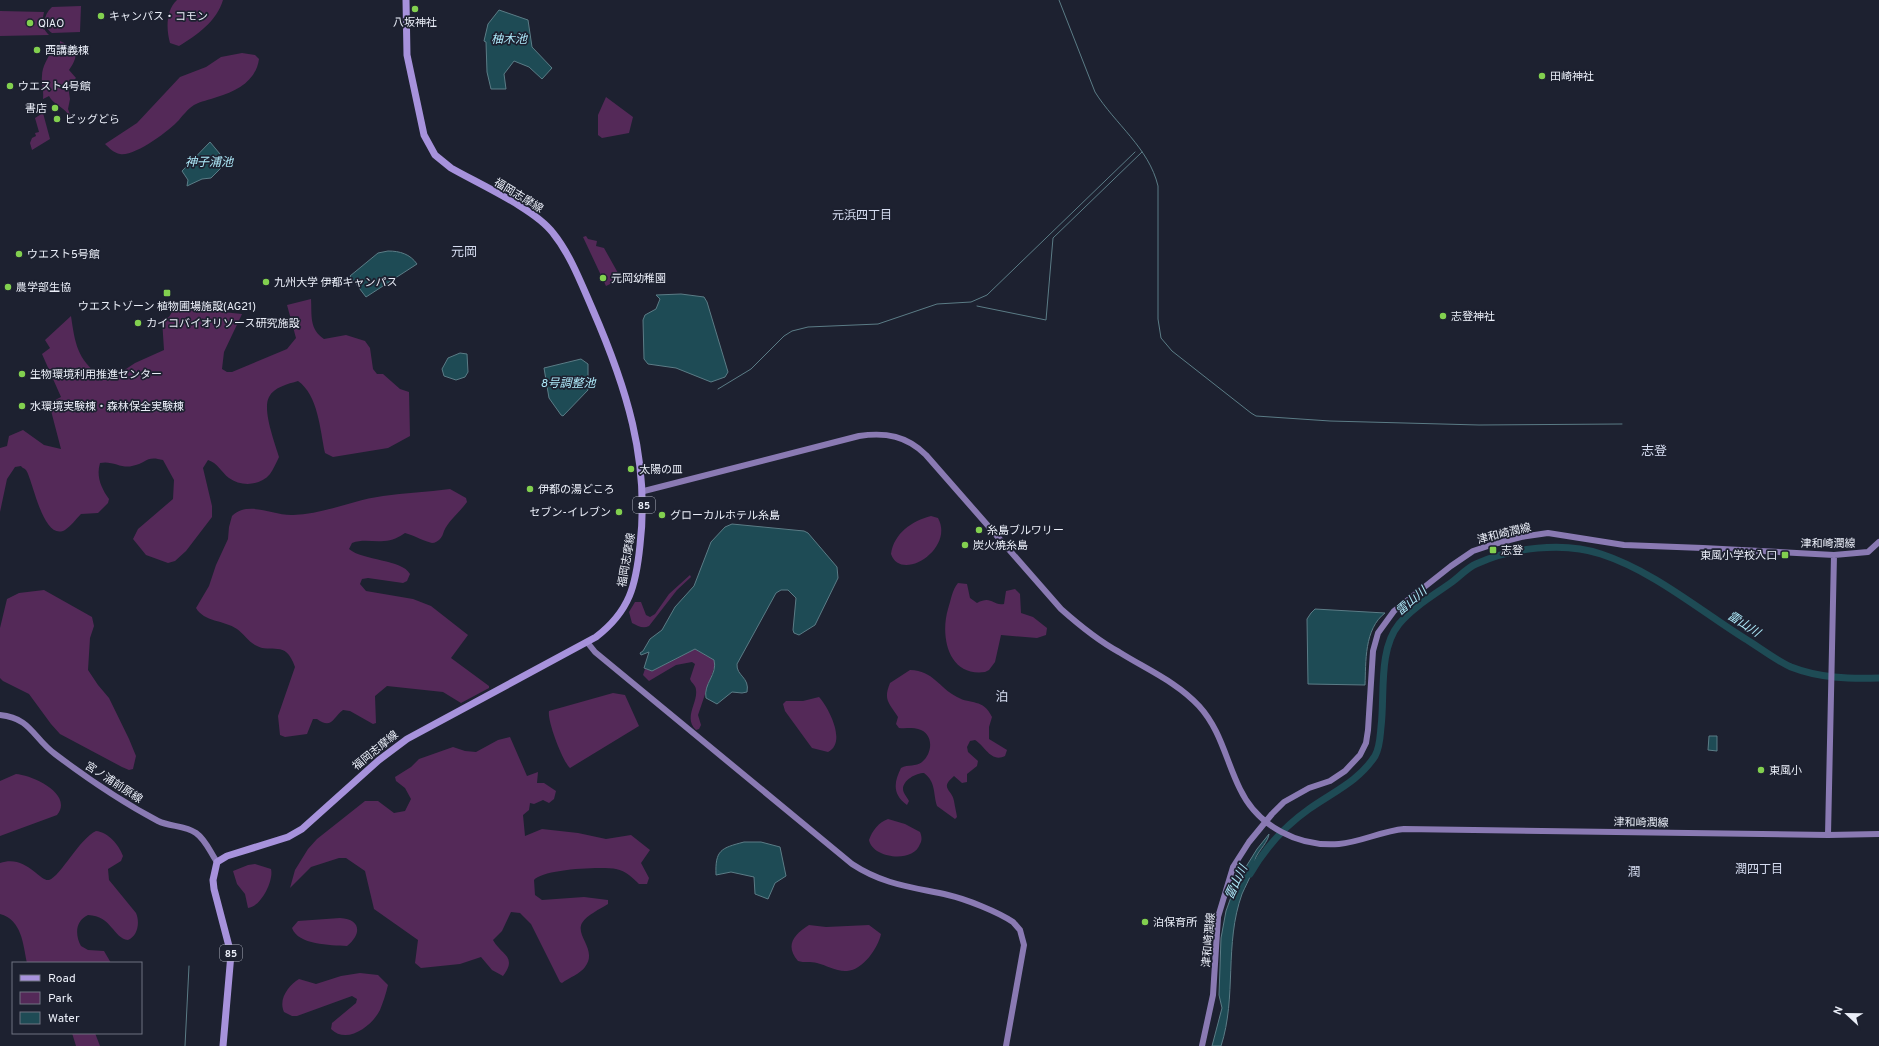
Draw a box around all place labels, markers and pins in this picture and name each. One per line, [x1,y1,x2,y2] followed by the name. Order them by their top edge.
[410,4,420,14] marker: 八坂神社
[109,10,208,24] place label: キャンパス・コモン
[96,11,106,21] marker: キャンパス・コモン
[393,16,437,30] place label: 八坂神社
[38,17,64,31] place label: QIAO
[25,18,35,28] marker: QIAO
[45,44,89,58] place label: 西講義棟
[32,45,42,55] marker: 西講義棟
[1550,70,1594,84] place label: 田崎神社
[1537,71,1547,81] marker: 田崎神社
[18,80,91,94] place label: ウエスト4号館
[5,81,15,91] marker: ウエスト4号館
[25,102,47,116] place label: 書店
[50,103,60,113] marker: 書店
[65,113,120,127] place label: ビッグどら
[52,114,62,124] marker: ビッグどら
[27,248,100,262] place label: ウエスト5号館
[14,249,24,259] marker: ウエスト5号館
[611,272,666,286] place label: 元岡幼稚園
[598,273,608,283] marker: 元岡幼稚園
[274,276,398,290] place label: 九州大学 伊都キャンパス
[261,277,271,287] marker: 九州大学 伊都キャンパス
[16,281,71,295] place label: 農学部生協
[3,282,13,292] marker: 農学部生協
[162,288,172,298] marker: ウエストゾーン 植物圃場施設(AG21)
[78,300,256,314] place label: ウエストゾーン 植物圃場施設(AG21)
[1451,310,1495,324] place label: 志登神社
[1438,311,1448,321] marker: 志登神社
[146,317,299,331] place label: カイコバイオリソース研究施設
[133,318,143,328] marker: カイコバイオリソース研究施設
[30,368,162,382] place label: 生物環境利用推進センター
[17,369,27,379] marker: 生物環境利用推進センター
[30,400,184,414] place label: 水環境実験棟・森林保全実験棟
[17,401,27,411] marker: 水環境実験棟・森林保全実験棟
[639,463,683,477] place label: 太陽の皿
[626,464,636,474] marker: 太陽の皿
[538,483,615,497] place label: 伊都の湯どころ
[525,484,535,494] marker: 伊都の湯どころ
[530,506,611,520] place label: セブン-イレブン
[614,507,624,517] marker: セブン-イレブン
[670,509,780,523] place label: グローカルホテル糸島
[657,510,667,520] marker: グローカルホテル糸島
[987,524,1064,538] place label: 糸島ブルワリー
[974,525,984,535] marker: 糸島ブルワリー
[973,539,1028,553] place label: 炭火焼糸島
[960,540,970,550] marker: 炭火焼糸島
[1501,544,1523,558] place label: 志登
[1488,545,1498,555] marker: 志登
[1700,549,1777,563] place label: 東風小学校入口
[1780,550,1790,560] marker: 東風小学校入口
[1769,764,1802,778] place label: 東風小
[1756,765,1766,775] marker: 東風小
[1153,916,1198,930] place label: 泊保育所
[1140,917,1150,927] marker: 泊保育所

